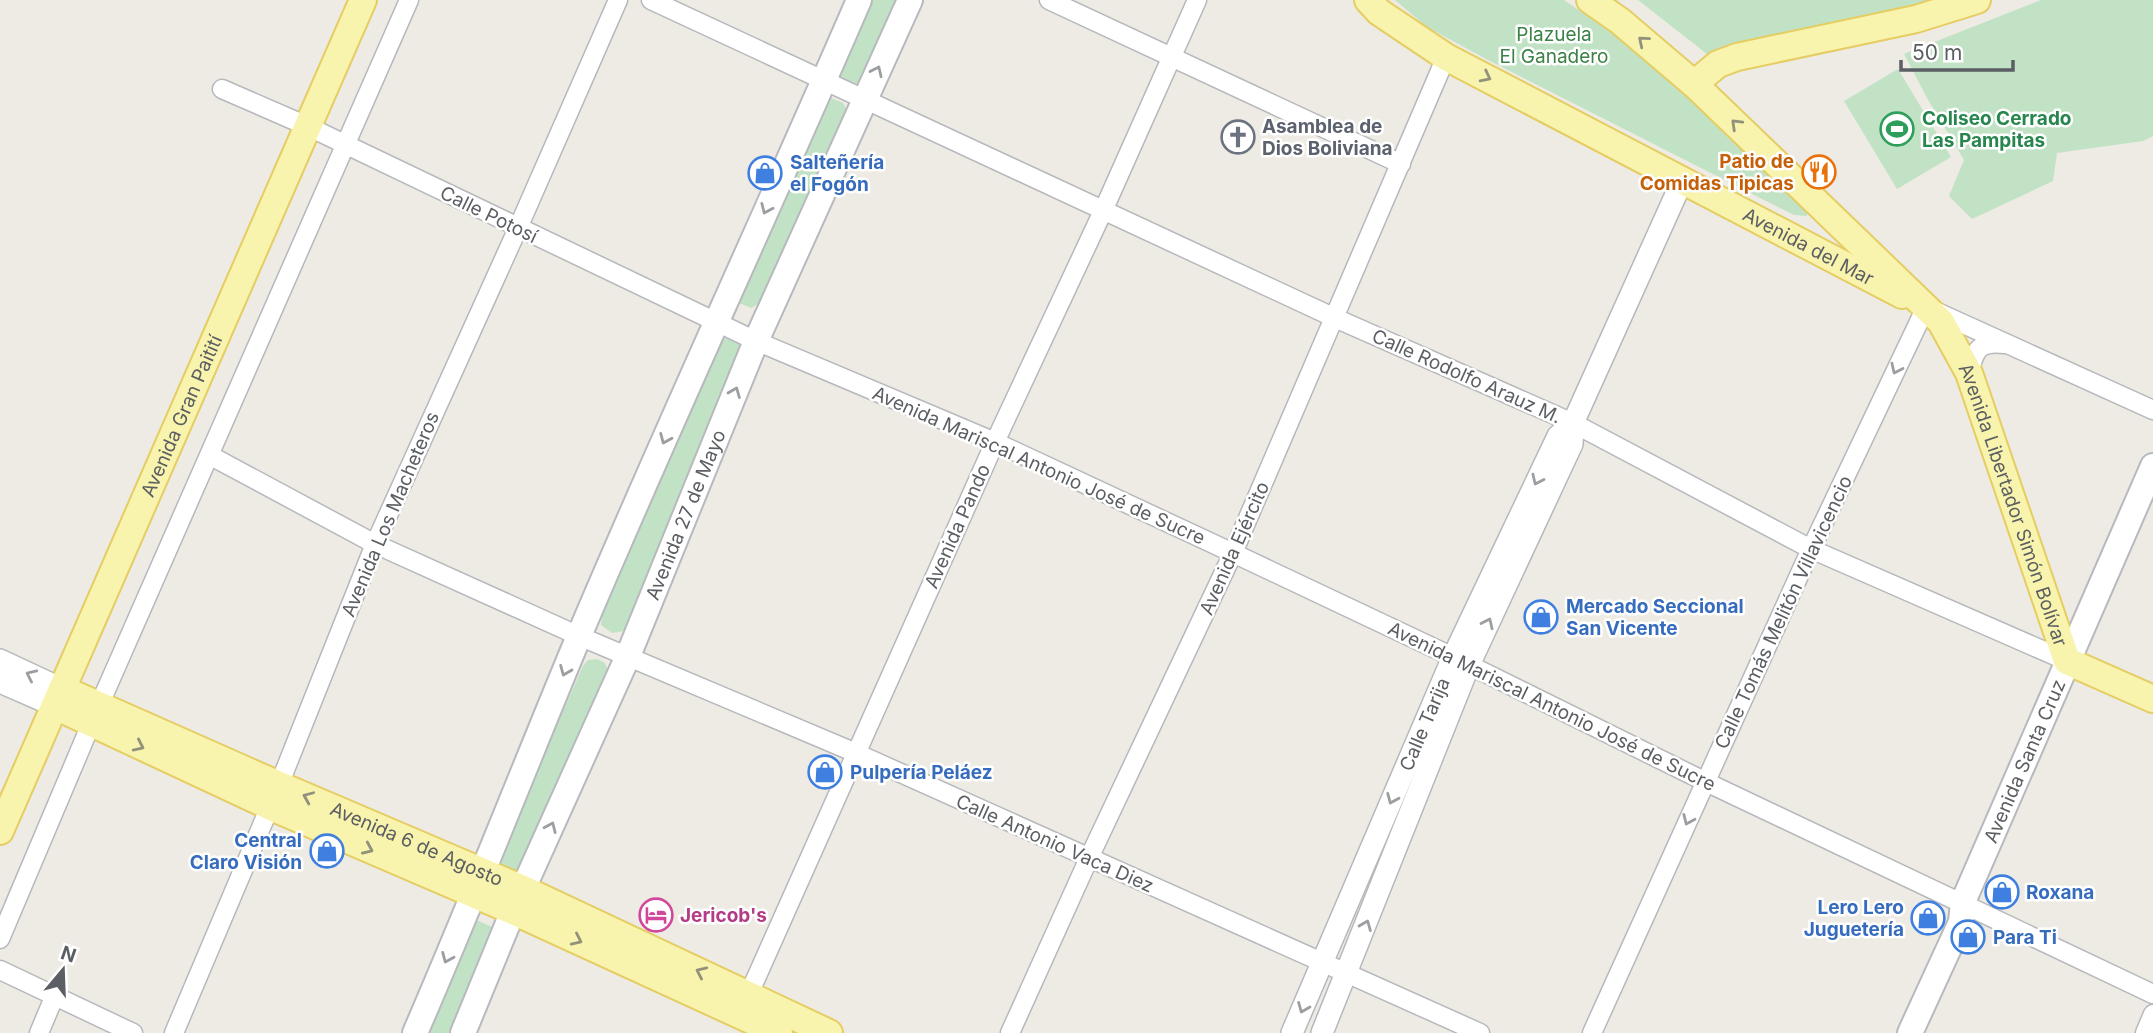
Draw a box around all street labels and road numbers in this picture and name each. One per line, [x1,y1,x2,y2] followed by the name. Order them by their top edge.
[436,181,542,248] street label: Calle Potosí
[1739,203,1878,290] street label: Avenida del Mar
[1368,324,1565,429] street label: Calle Rodolfo Arauz M.
[136,331,227,501] street label: Avenida Gran Paitití
[1954,359,2072,649] street label: Avenida Libertador Simón Bolívar
[869,381,1209,549] street label: Avenida Mariscal Antonio José de Sucre
[337,408,444,620] street label: Avenida Los Macheteros
[641,426,731,604] street label: Avenida 27 de Mayo
[920,460,995,592] street label: Avenida Pando
[1710,472,1857,753] street label: Calle Tomás Melitón Villavicencio
[1195,478,1274,618] street label: Avenida Ejército
[1384,617,1719,796] street label: Avenida Mariscal Antonio José de Sucre
[1395,674,1455,774] street label: Calle Tarija
[1979,676,2071,847] street label: Avenida Santa Cruz
[952,789,1157,897] street label: Calle Antonio Vaca Diez
[327,797,506,891] street label: Avenida 6 de Agosto

